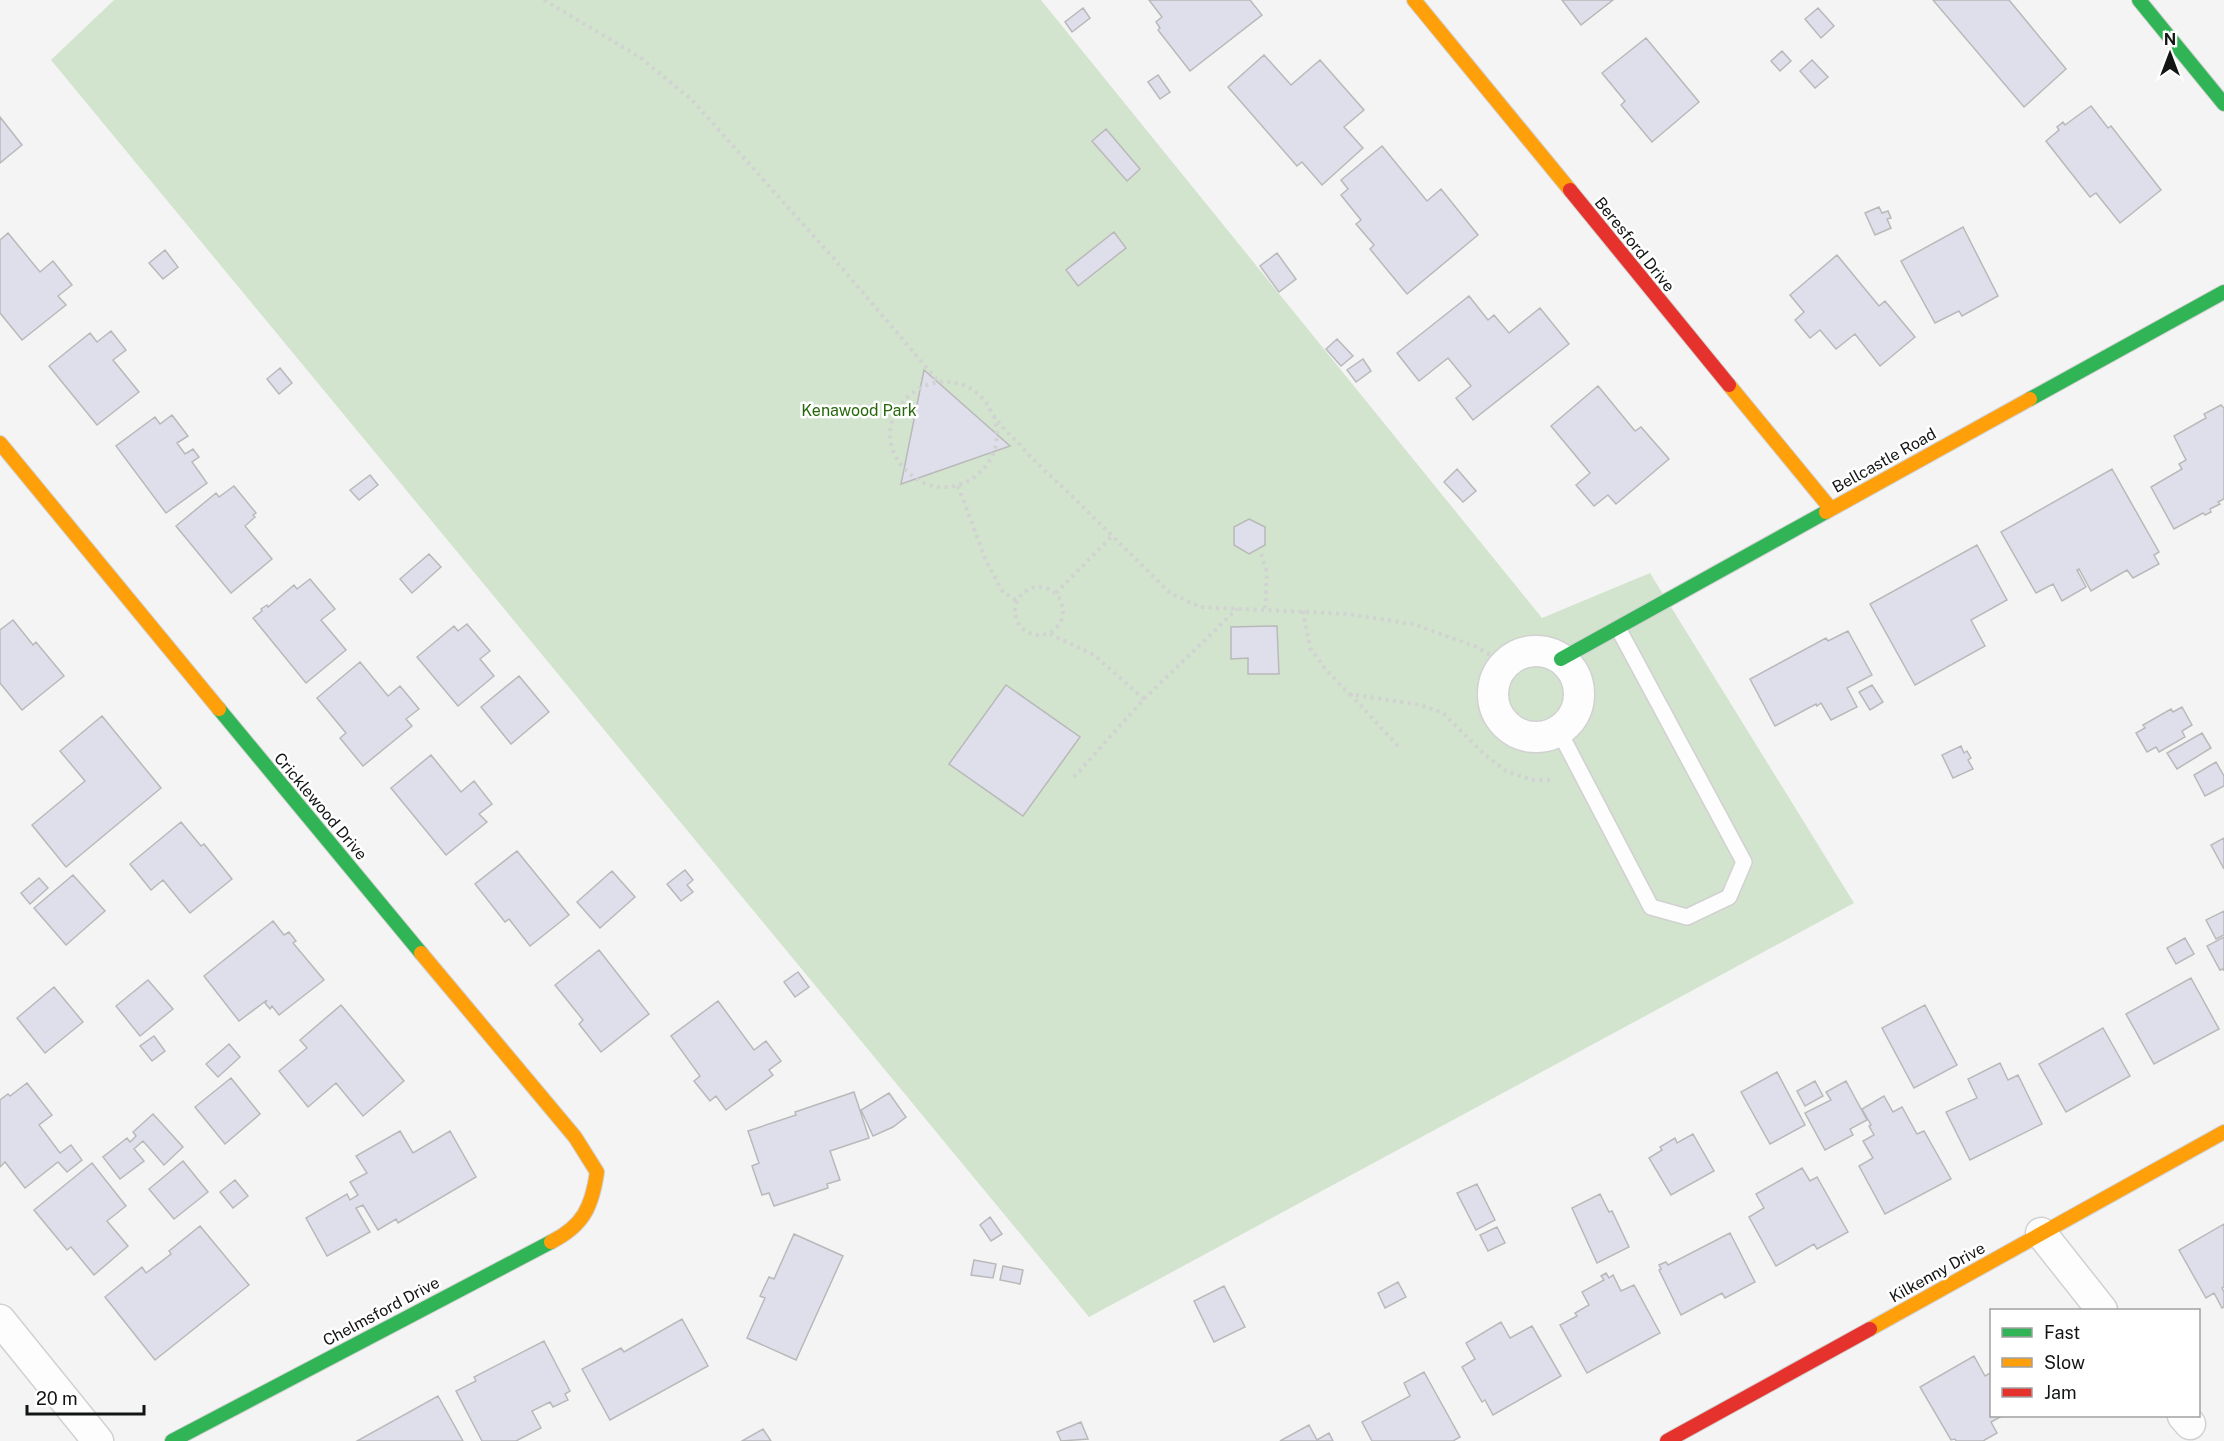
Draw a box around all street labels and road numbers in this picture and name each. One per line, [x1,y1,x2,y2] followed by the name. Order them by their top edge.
[1591,193,1679,295] street label: Beresford Drive
[1829,424,1939,497] street label: Bellcastle Road
[270,749,371,864] street label: Cricklewood Drive
[1886,1238,1988,1307] street label: Kilkenny Drive
[320,1273,443,1350] street label: Chelmsford Drive

